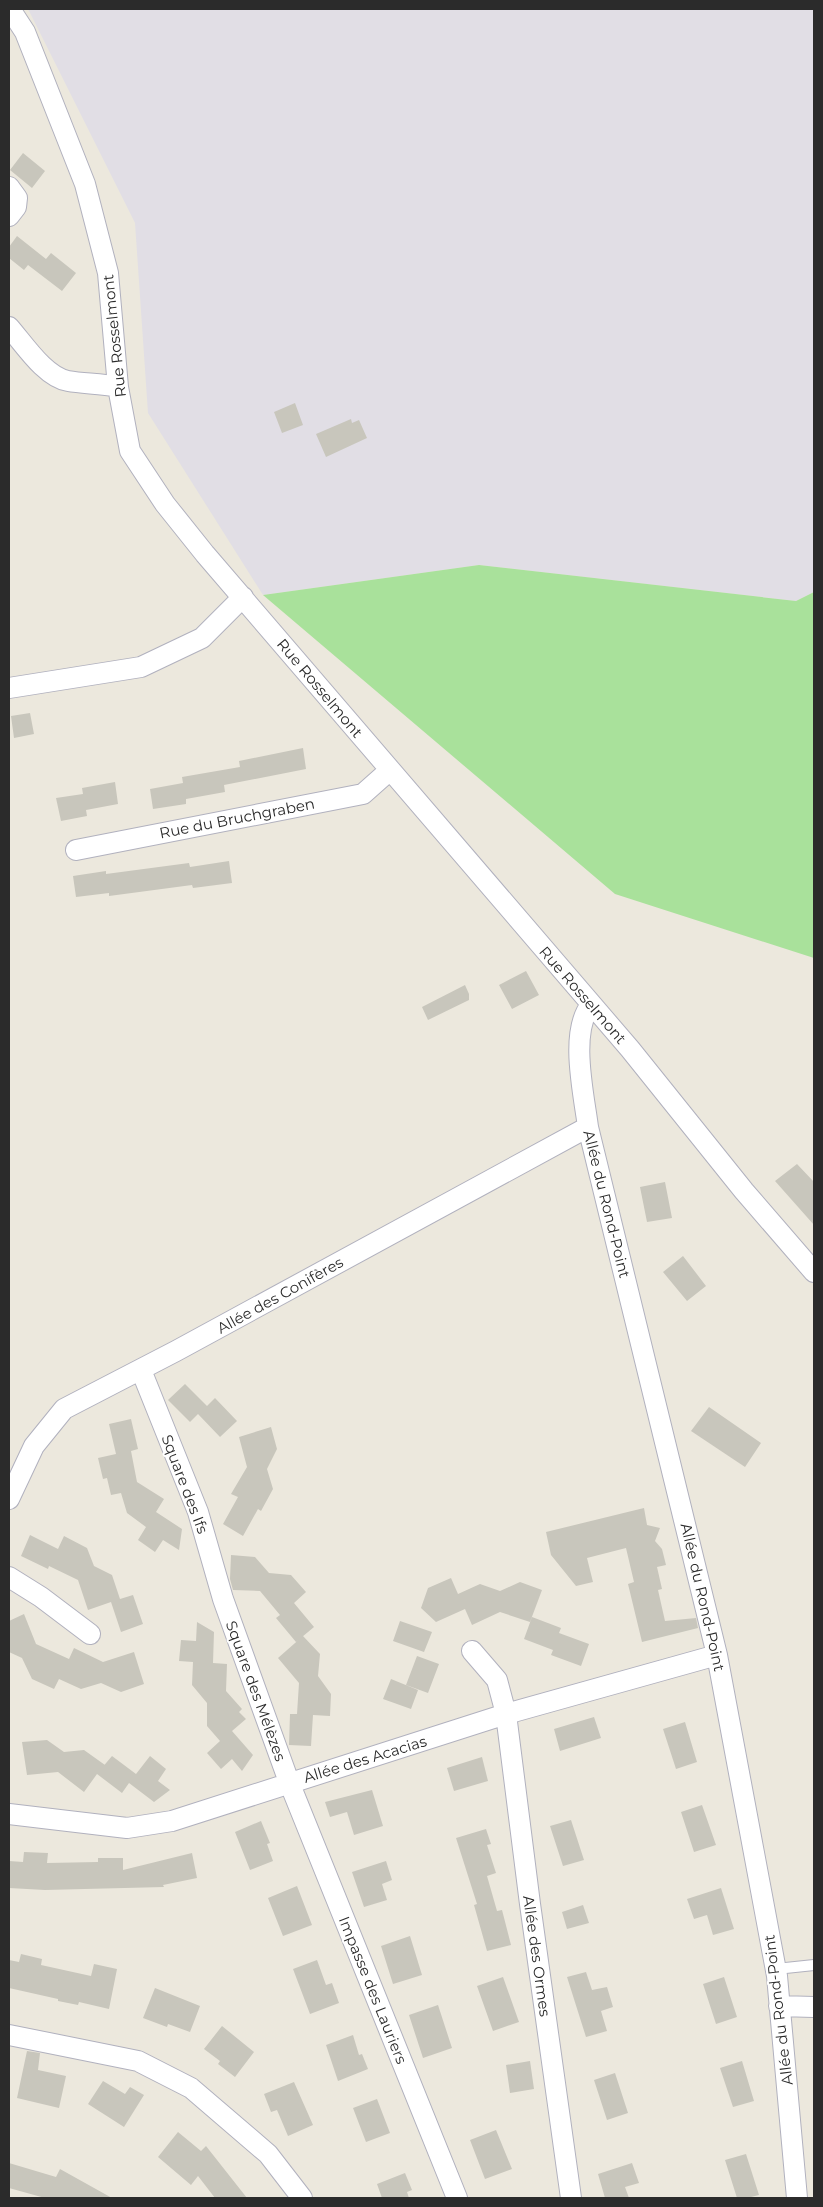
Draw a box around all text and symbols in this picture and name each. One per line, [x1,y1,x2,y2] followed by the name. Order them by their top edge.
[98,274,130,398] street label: Rue Rosselmont
[273,635,367,741] street label: Rue Rosselmont
[158,794,316,842] street label: Rue du Bruchgraben
[535,942,631,1048] street label: Rue Rosselmont
[579,1128,635,1280] street label: Allée du Rond-Point
[214,1252,346,1338] street label: Allée des Conifères
[157,1432,213,1536] street label: Square des Ifs
[677,1521,729,1673] street label: Allée du Rond-Point
[222,1618,290,1764] street label: Square des Mélèzes
[301,1731,429,1787] street label: Allée des Acacias
[519,1894,555,2018] street label: Allée des Ormes
[335,1913,411,2067] street label: Impasse des Lauriers
[759,1934,797,2086] street label: Allée du Rond-Point

